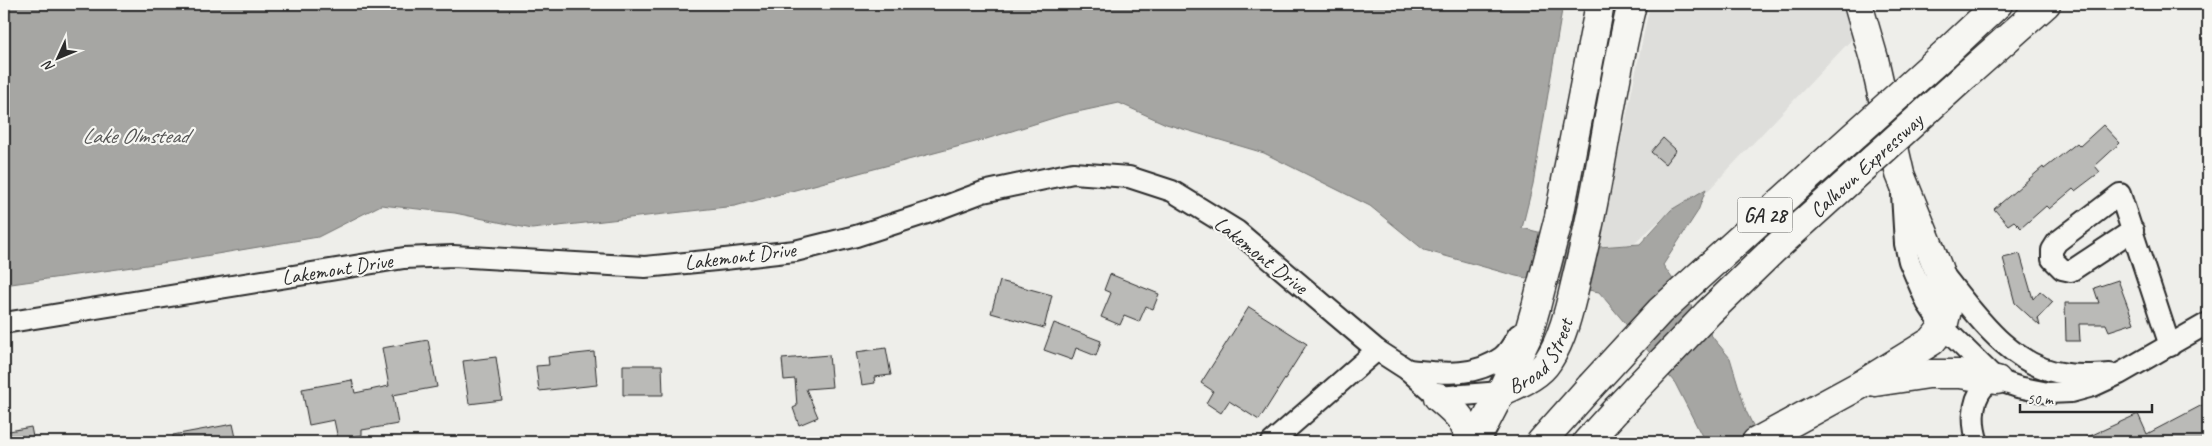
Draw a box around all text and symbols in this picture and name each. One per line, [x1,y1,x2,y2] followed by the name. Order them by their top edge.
[32,32,82,82] north arrow
[38,56,58,76] text: N
[1804,106,1930,223] street label: Calhoun Expressway
[82,122,194,150] water label: Lake Olmstead
[1738,198,1792,232] road number: GA 28
[1209,210,1314,300] street label: Lakemont Drive
[683,236,798,276] street label: Lakemont Drive
[280,247,395,291] street label: Lakemont Drive
[1504,314,1579,400] street label: Broad Street
[2020,381,2152,413] scale bar
[2027,390,2054,409] text: 50 m

